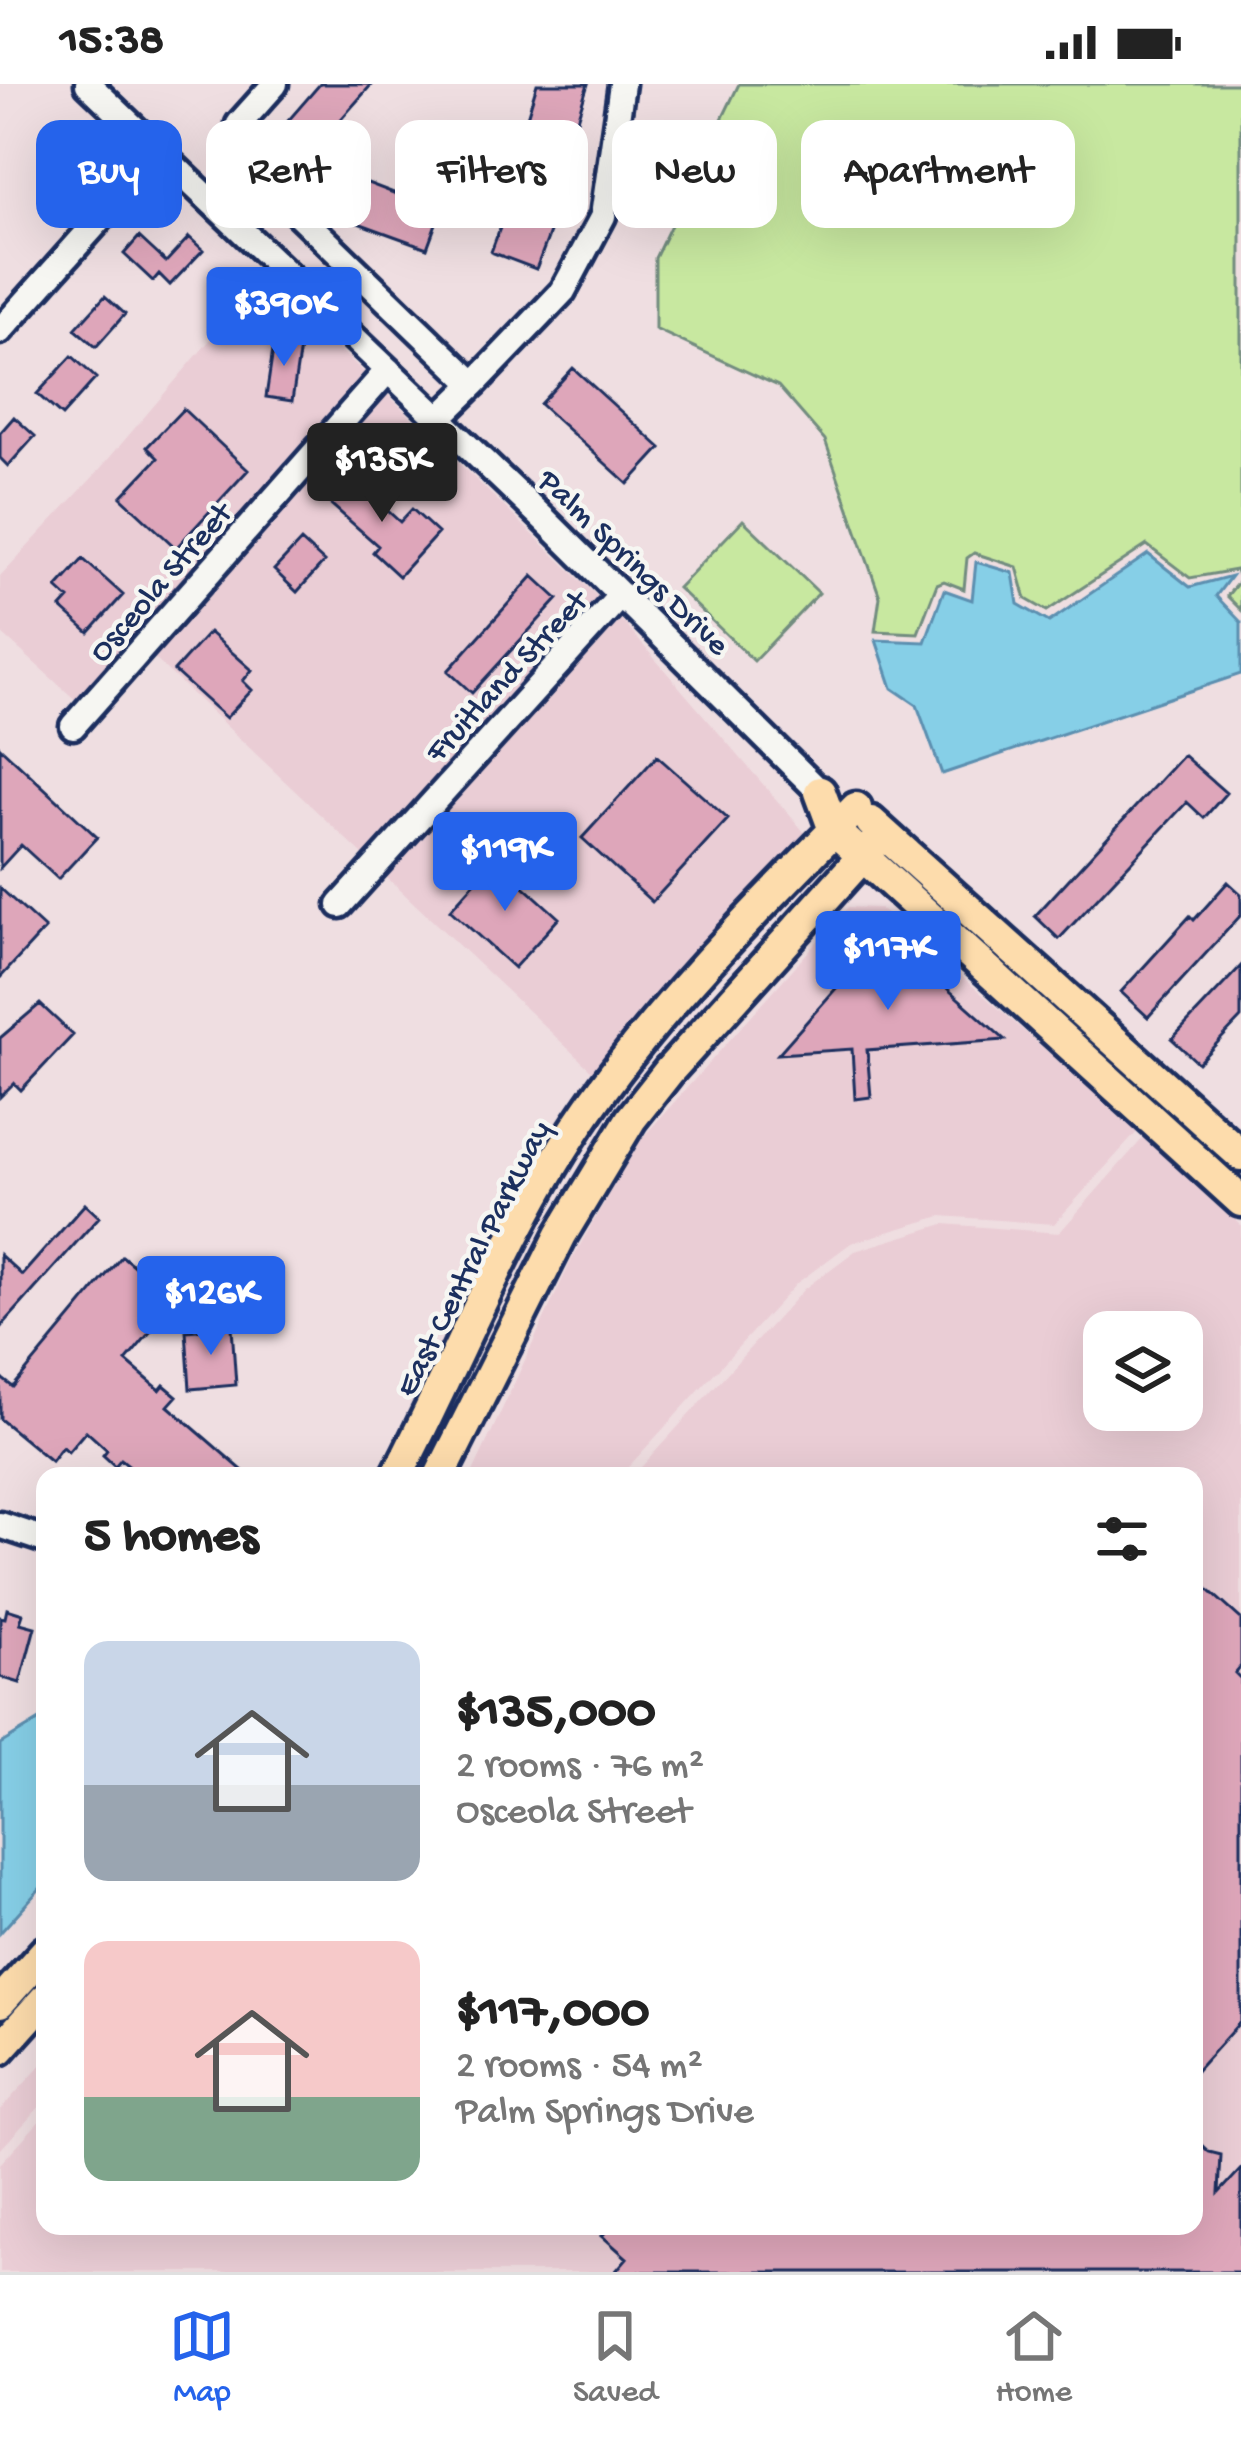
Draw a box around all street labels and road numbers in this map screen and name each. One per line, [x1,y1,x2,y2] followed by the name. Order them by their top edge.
[527,463,736,666] street label: Palm Springs Drive
[83,495,244,671] street label: Osceola Street
[418,582,599,773] street label: Fruitland Street
[389,1115,561,1404] street label: East Central Parkway

